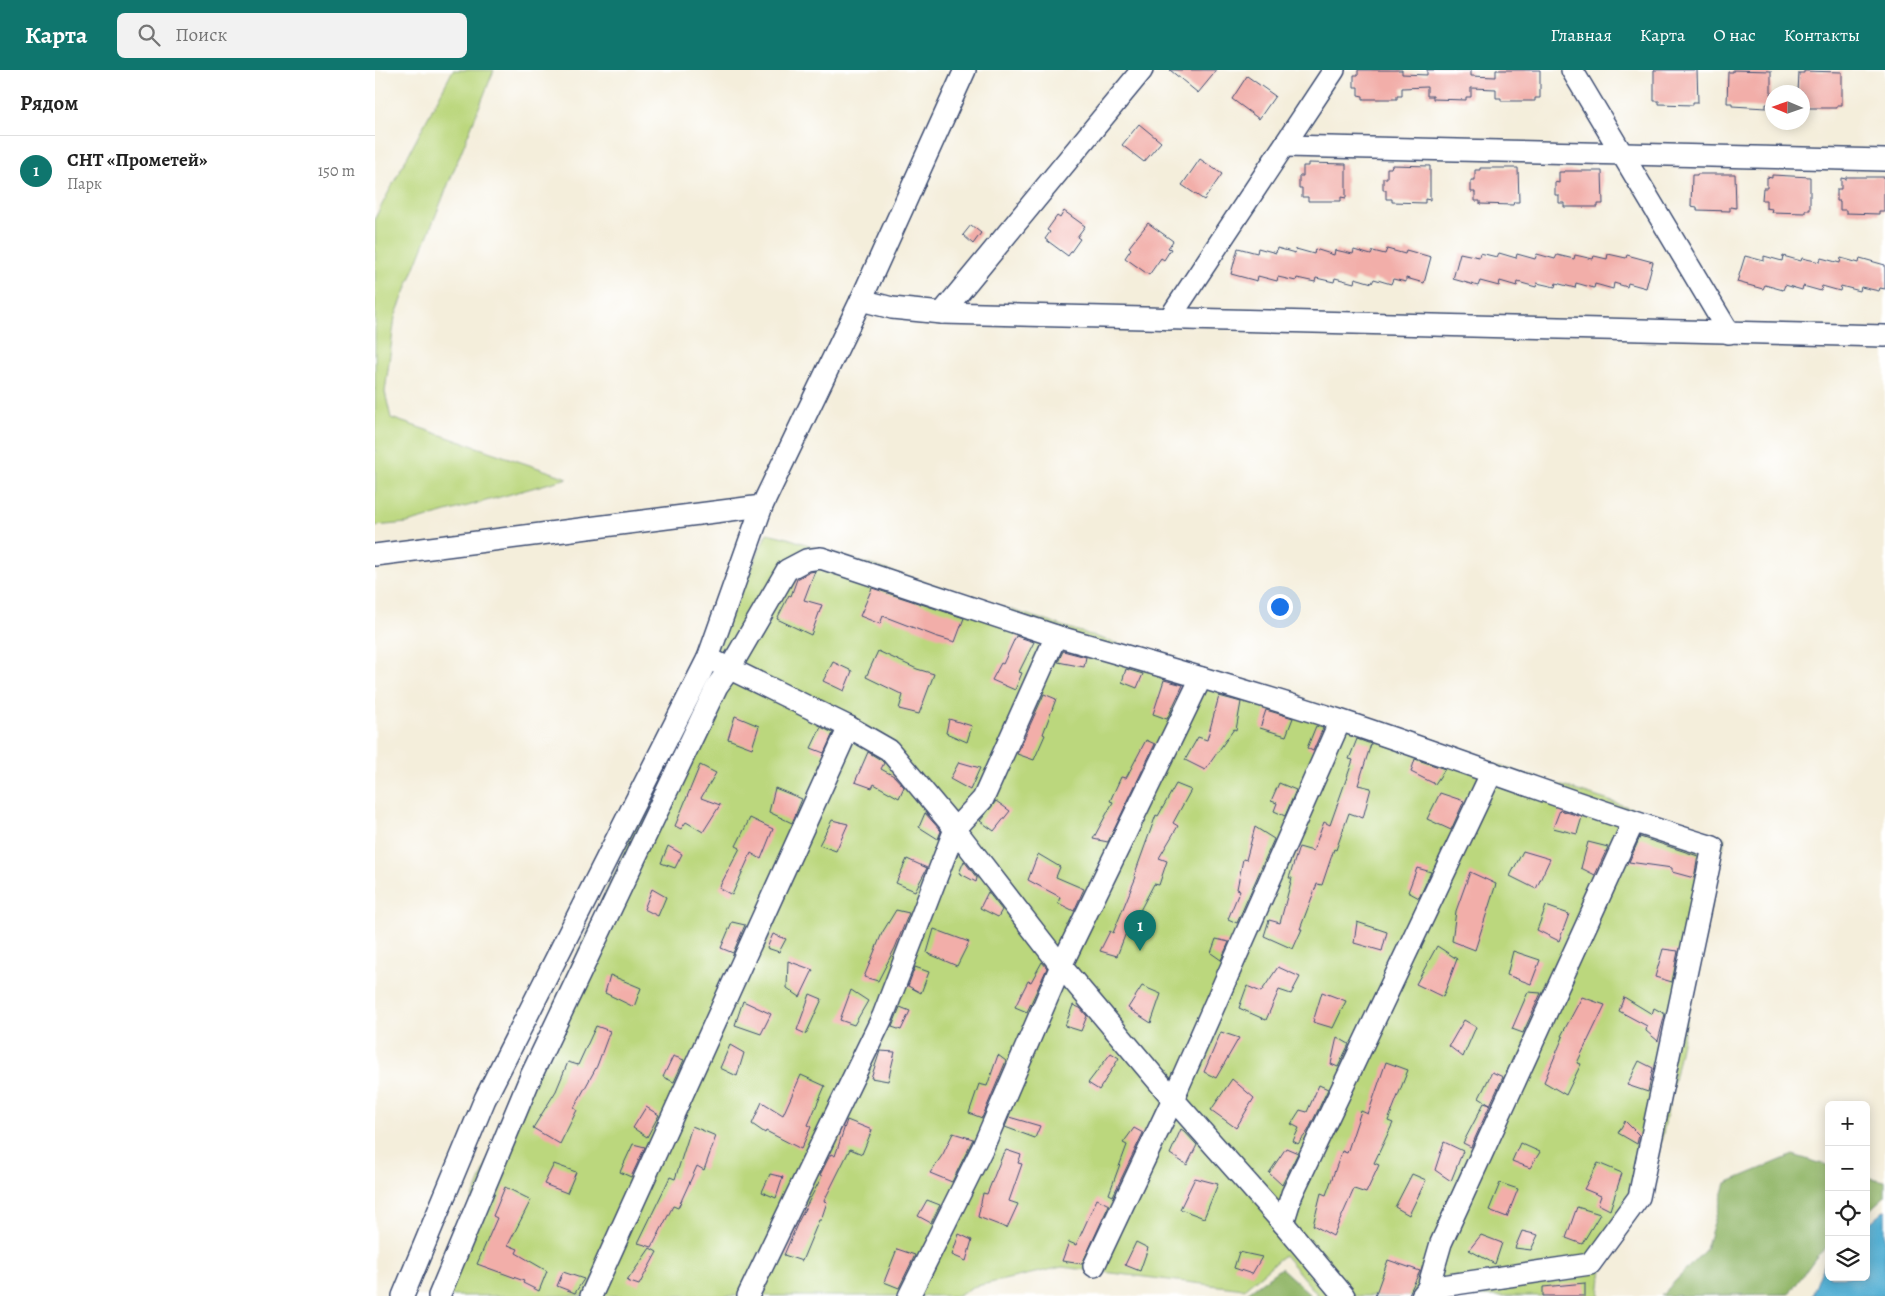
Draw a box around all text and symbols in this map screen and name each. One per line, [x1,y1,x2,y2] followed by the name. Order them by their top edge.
[117,13,467,58] search box
[25,19,87,51] text: Карта
[135,21,163,49] icon: search
[175,22,227,48] text: Поиск
[1551,23,1612,47] text: Главная
[1640,23,1685,47] text: Карта
[1713,23,1756,47] text: О нас
[1784,23,1860,47] text: Контакты
[1765,85,1810,130] north arrow
[20,89,78,117] text: Рядом
[67,147,208,173] text: СНТ «Прометей»
[33,160,39,182] text: 1
[318,160,355,182] text: 150 m
[67,173,102,195] text: Парк
[1267,594,1293,620] your location
[1124,910,1156,951] pin: 1
[1825,1101,1870,1281] map controls
[1825,1101,1870,1146] button: +
[1825,1146,1870,1191] button: −
[1825,1191,1870,1236] button: locate
[1825,1236,1870,1281] button: layers

